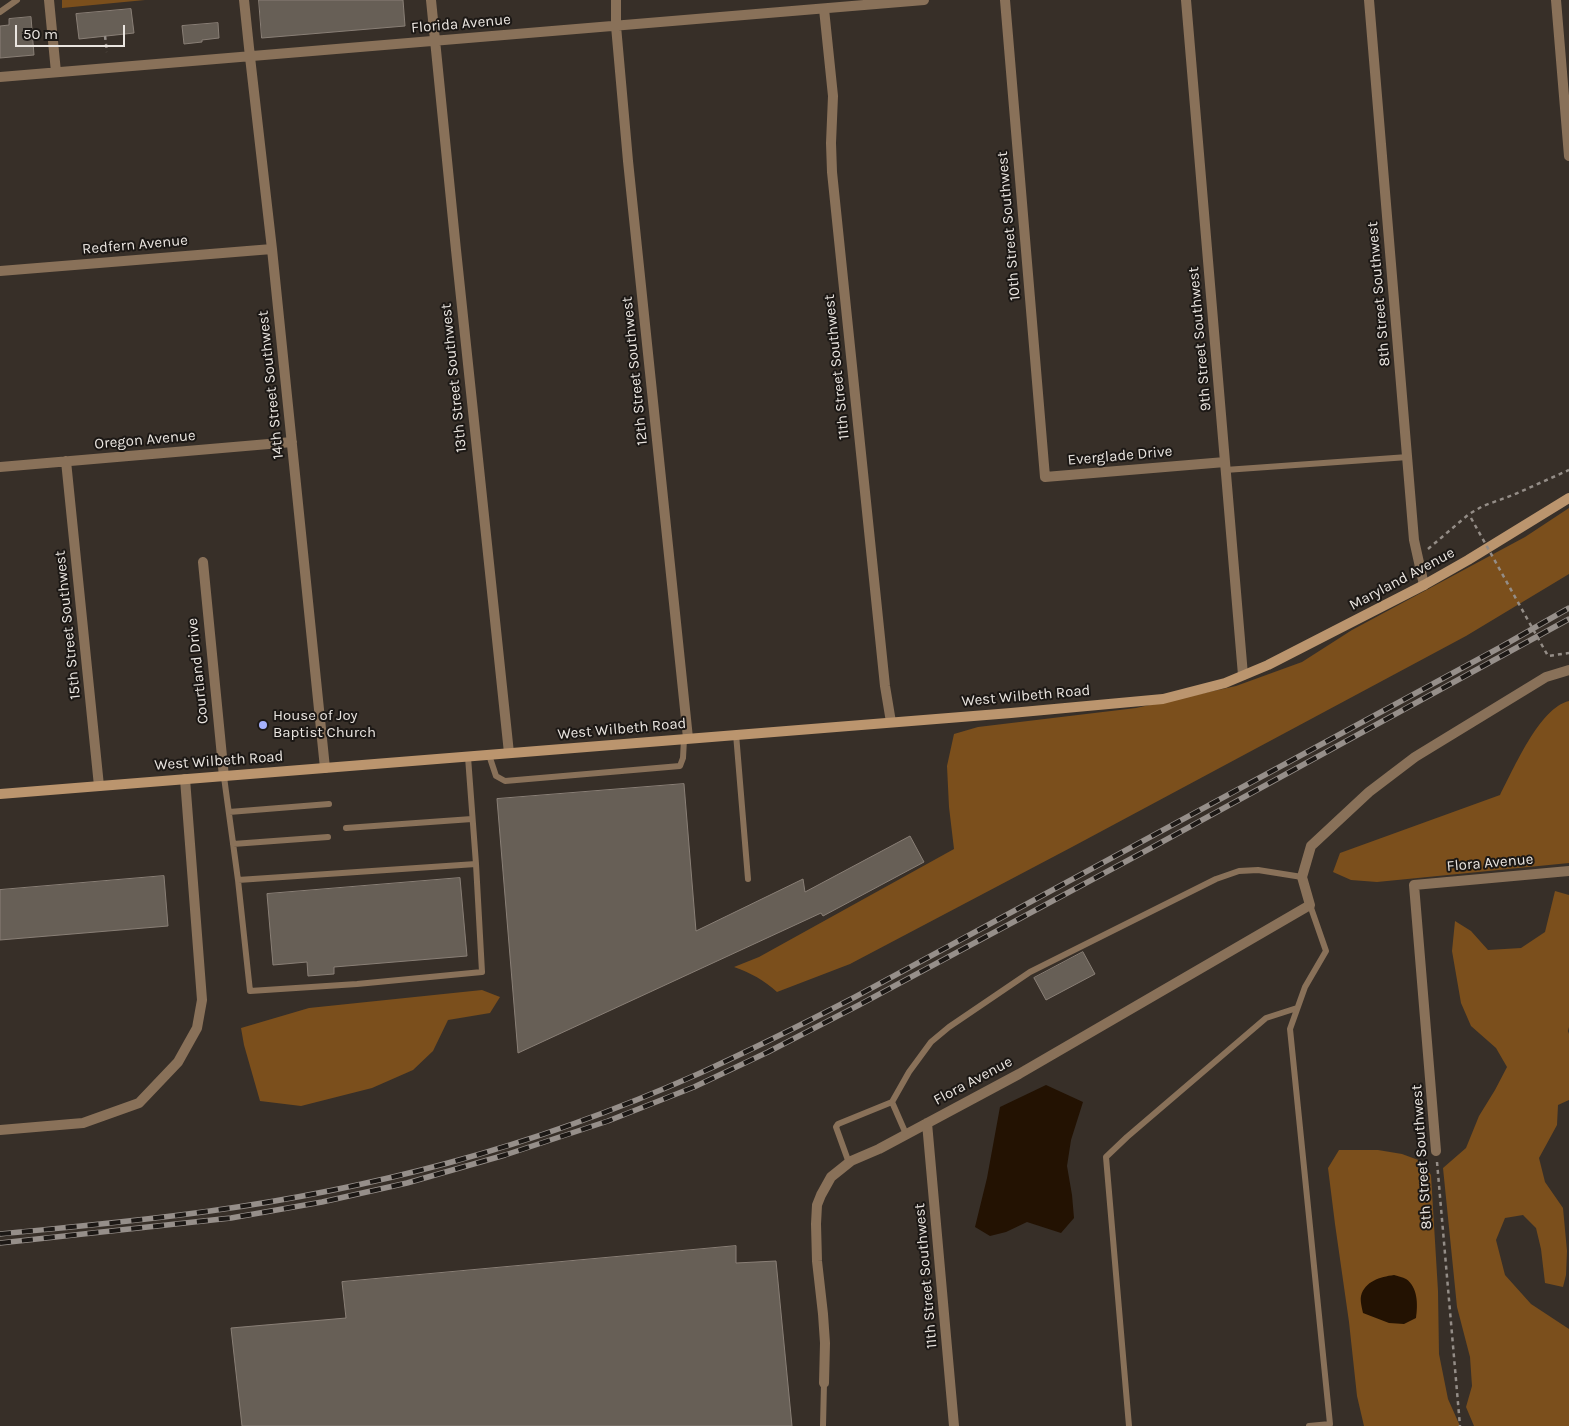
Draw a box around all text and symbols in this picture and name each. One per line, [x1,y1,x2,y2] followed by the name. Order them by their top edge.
[410,11,512,37] street label: Florida Avenue
[18,15,128,47] scale bar
[23,25,58,43] text: 50 m
[993,151,1025,301] street label: 10th Street Southwest
[1364,221,1394,367] street label: 8th Street Southwest
[81,231,189,259] street label: Redfern Avenue
[1185,266,1215,412] street label: 9th Street Southwest
[820,293,854,441] street label: 11th Street Southwest
[618,296,652,446] street label: 12th Street Southwest
[437,303,471,453] street label: 13th Street Southwest
[254,310,288,460] street label: 14th Street Southwest
[94,427,196,453] street label: Oregon Avenue
[1067,442,1173,470] street label: Everglade Drive
[1346,544,1458,614] street label: Maryland Avenue
[51,550,85,700] street label: 15th Street Southwest
[183,617,213,725] street label: Courtland Drive
[961,681,1091,711] street label: West Wilbeth Road
[273,707,376,742] place label: House of Joy Baptist Church
[557,714,687,744] street label: West Wilbeth Road
[257,719,269,731] marker: House of Joy Baptist Church
[154,748,284,774] street label: West Wilbeth Road
[1446,850,1534,876] street label: Flora Avenue
[930,1053,1016,1109] street label: Flora Avenue
[1408,1084,1436,1230] street label: 8th Street Southwest
[911,1202,941,1350] street label: 11th Street Southwest

